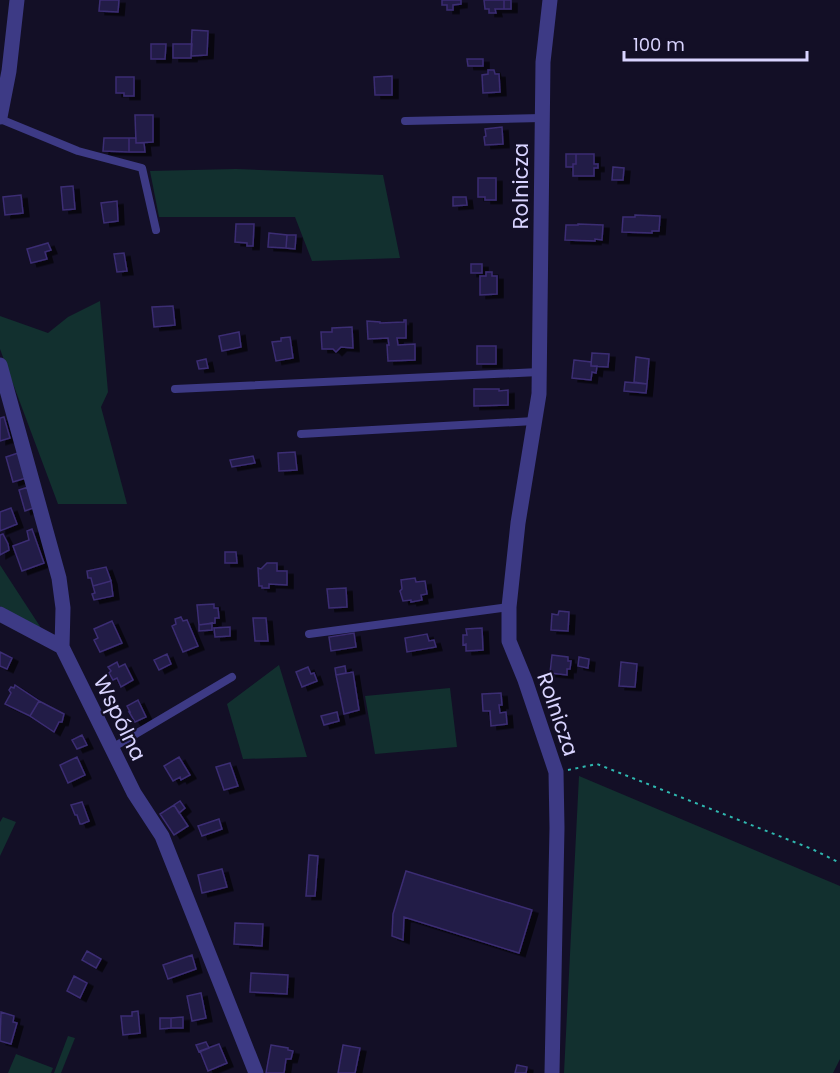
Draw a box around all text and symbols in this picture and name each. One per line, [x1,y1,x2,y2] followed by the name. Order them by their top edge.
[624,24,807,62] scale bar
[633,32,685,57] text: 100 m
[506,143,535,229] street label: Rolnicza
[530,668,586,760] street label: Rolnicza
[87,670,153,766] street label: Wspólna

